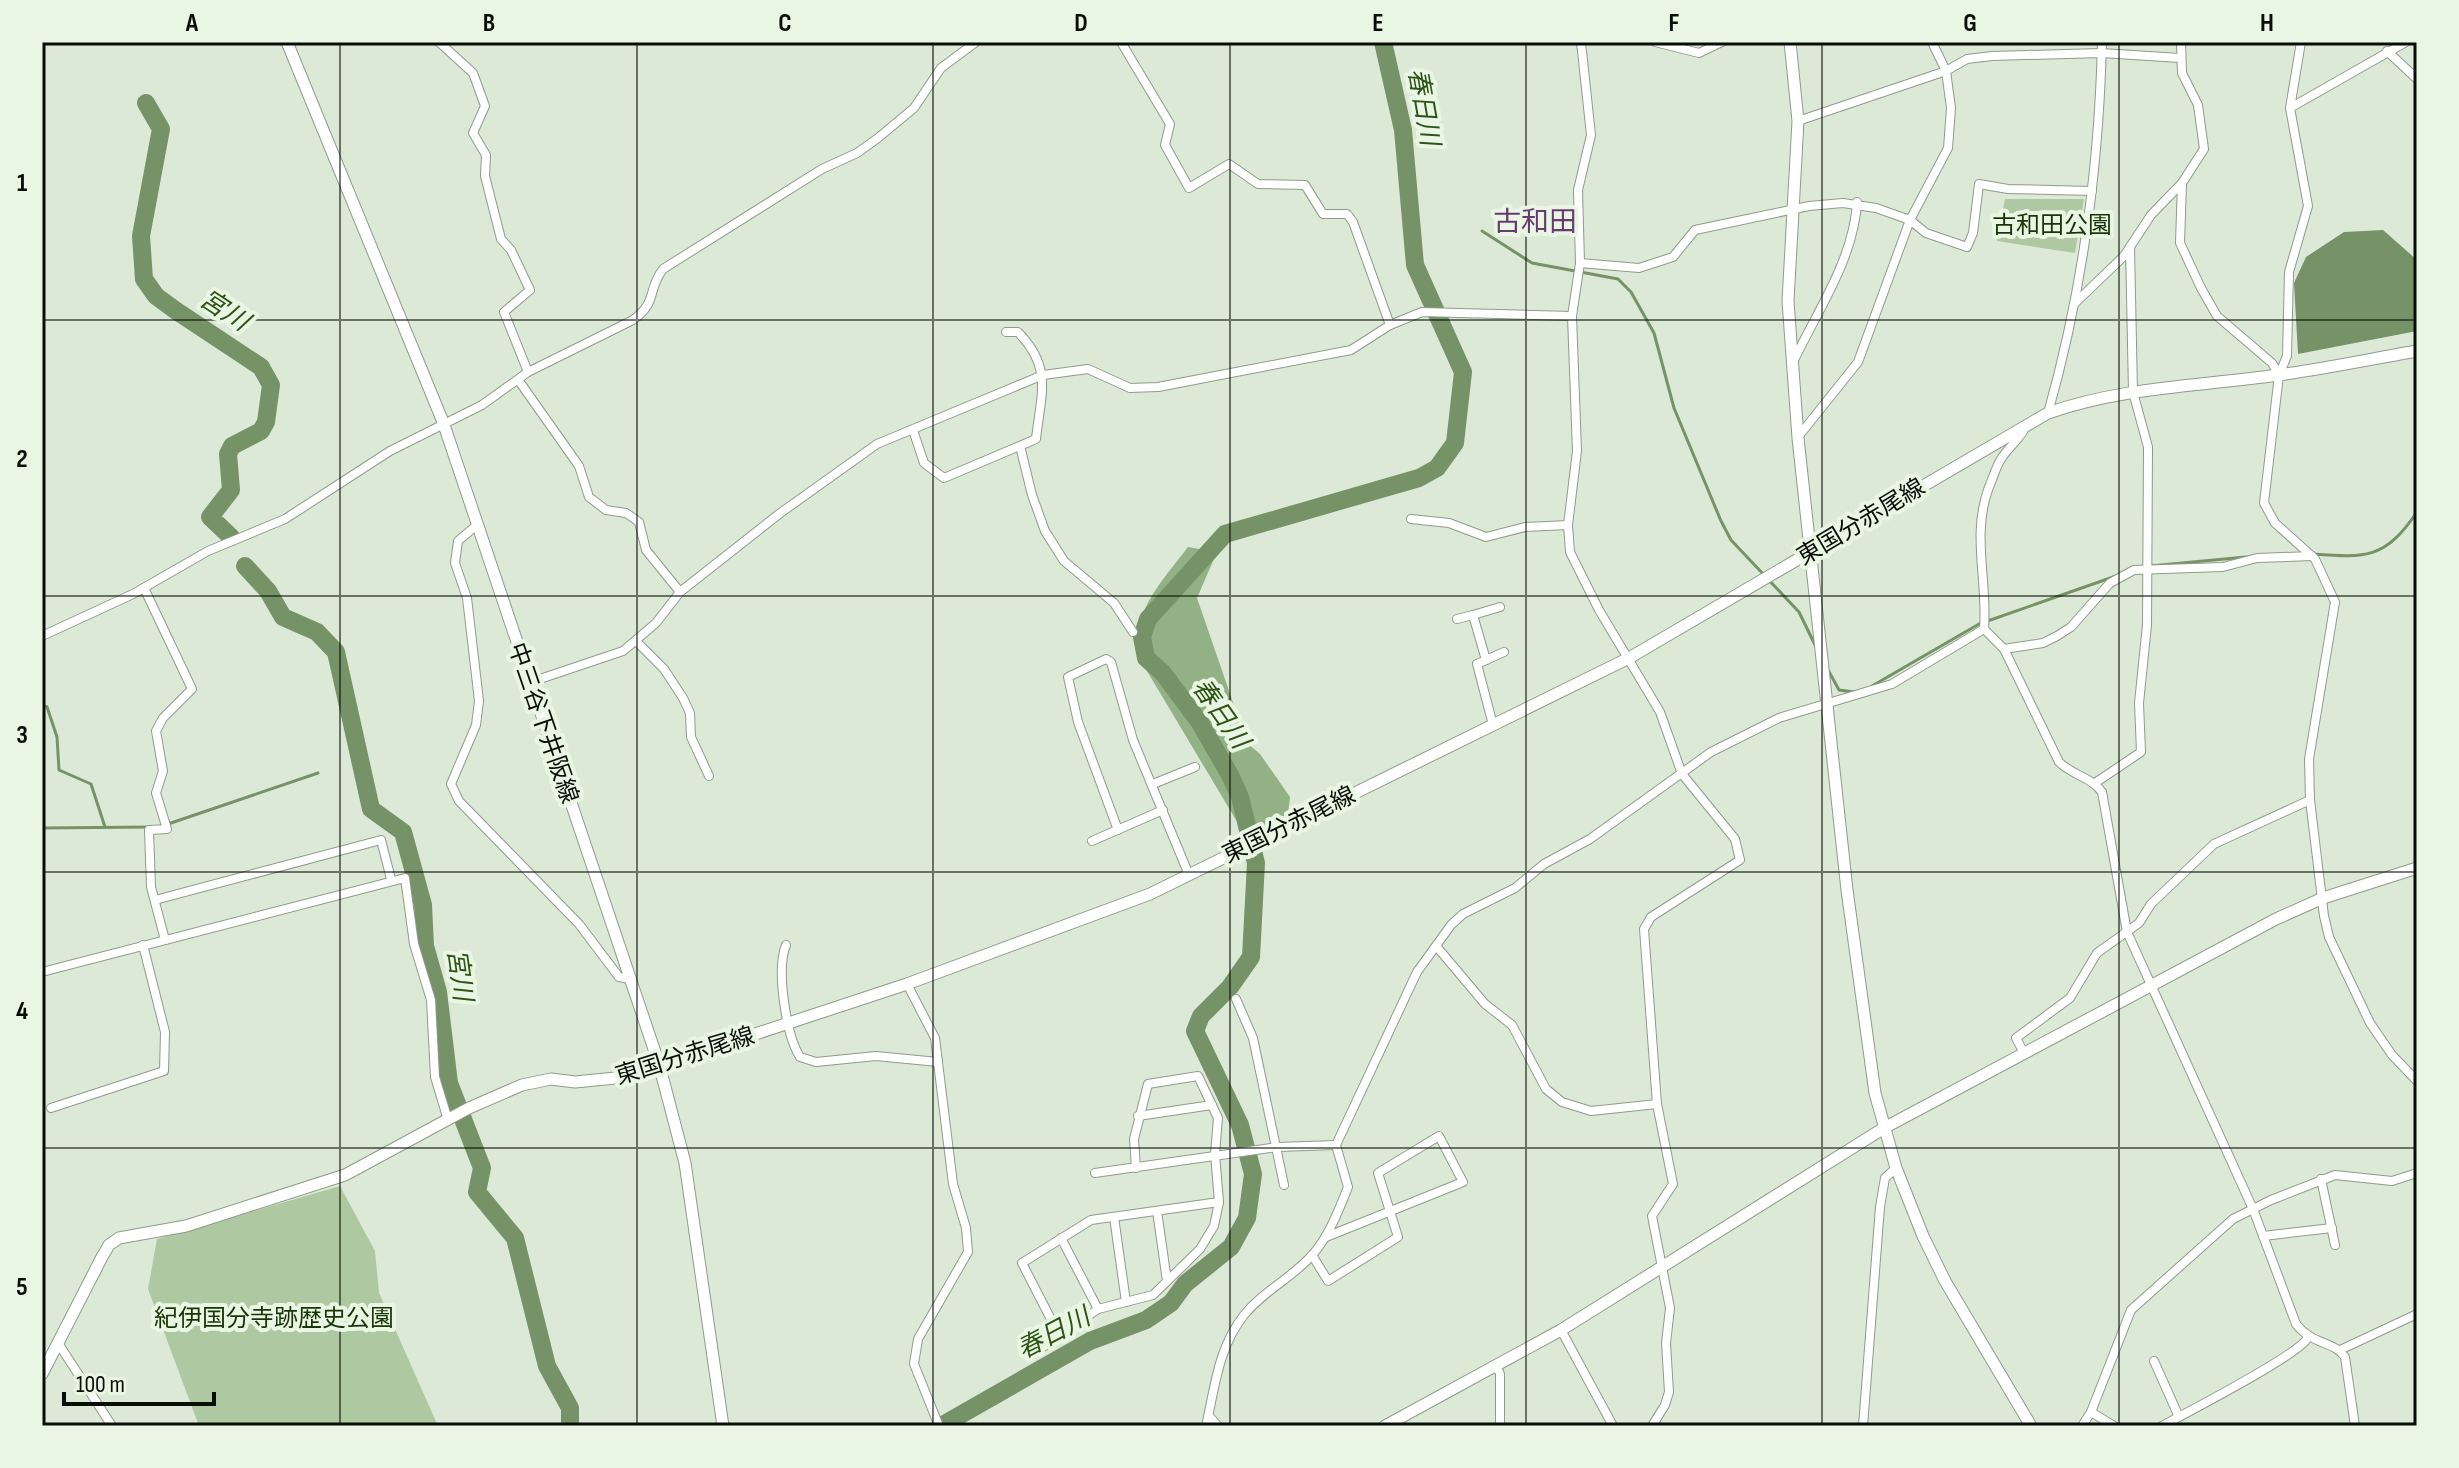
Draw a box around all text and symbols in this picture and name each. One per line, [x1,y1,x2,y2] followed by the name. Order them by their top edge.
[185,8,199,39] text: A
[483,8,495,39] text: B
[778,8,792,39] text: C
[1074,8,1088,39] text: D
[1372,8,1384,39] text: E
[1669,8,1680,39] text: F
[1963,8,1977,39] text: G
[2260,8,2274,39] text: H
[1401,66,1446,151] water label: 春日川
[17,168,27,199] text: 1
[1493,206,1577,239] district label: 古和田
[1992,211,2112,240] park label: 古和田公園
[194,284,257,340] water label: 宮川
[16,444,28,475] text: 2
[1792,472,1930,572] street label: 東国分赤尾線
[502,639,584,807] street label: 中三谷下井阪線
[1185,673,1257,757] water label: 春日川
[16,720,28,751] text: 3
[1218,780,1360,870] street label: 東国分赤尾線
[440,947,478,1006] water label: 宮川
[16,996,28,1027] text: 4
[612,1021,758,1091] street label: 東国分赤尾線
[16,1272,28,1303] text: 5
[1012,1301,1098,1366] water label: 春日川
[154,1304,394,1333] park label: 紀伊国分寺跡歴史公園
[64,1356,214,1406] scale bar
[76,1370,125,1399] text: 100 m

